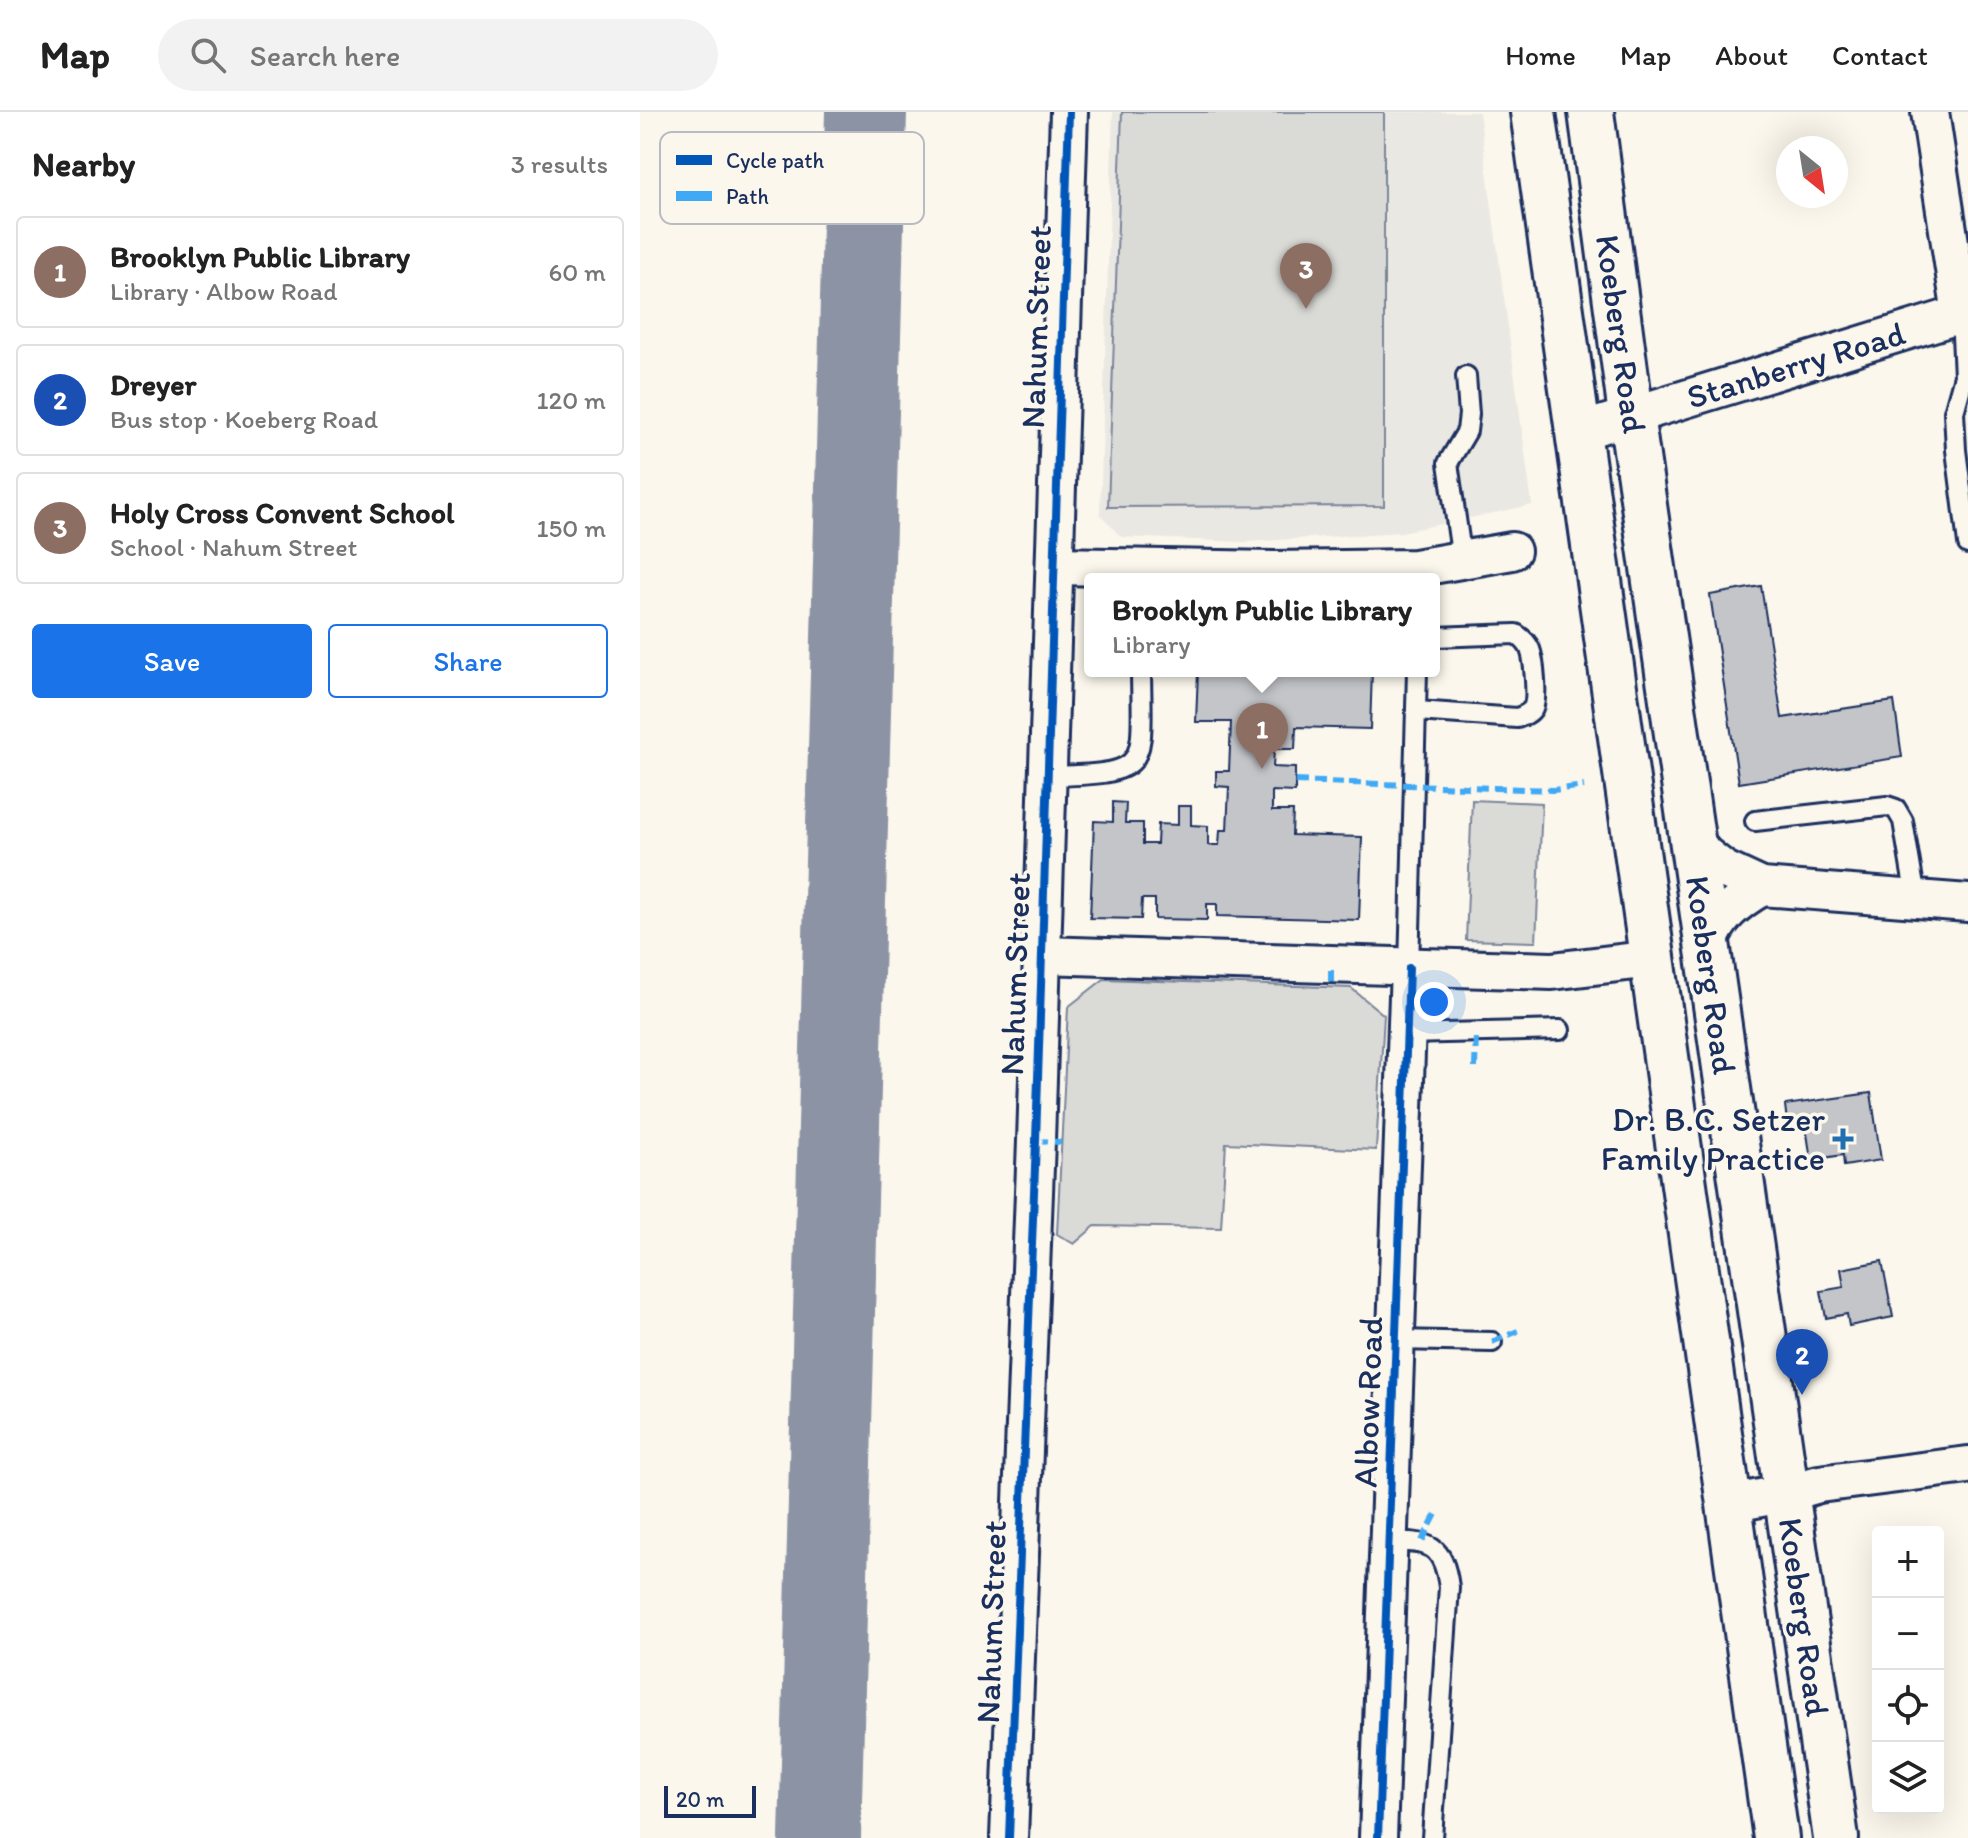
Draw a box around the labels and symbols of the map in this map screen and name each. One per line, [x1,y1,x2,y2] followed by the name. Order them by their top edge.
[660,132,924,224] legend
[1776,136,1848,208] north arrow
[726,147,825,174] text: Cycle path
[726,183,769,210] text: Path
[1012,224,1060,429] street label: Nahum Street
[1587,232,1655,436] street label: Koeberg Road
[1280,243,1332,309] pin: 3
[1682,312,1910,418] street label: Stanberry Road
[1236,703,1288,769] pin: 1
[991,871,1039,1076] street label: Nahum Street
[1677,873,1745,1077] street label: Koeberg Road
[1414,982,1454,1022] your location
[1601,1099,1825,1179] place label: Dr. B.C. Setzer Family Practice
[1832,1128,1854,1150] marker: Dr. B.C. Setzer Family Practice
[1345,1315,1391,1488] street label: Albow Road
[1776,1329,1828,1395] pin: 2
[1770,1515,1838,1719] street label: Koeberg Road
[967,1519,1015,1724] street label: Nahum Street
[664,1782,756,1818] scale bar

